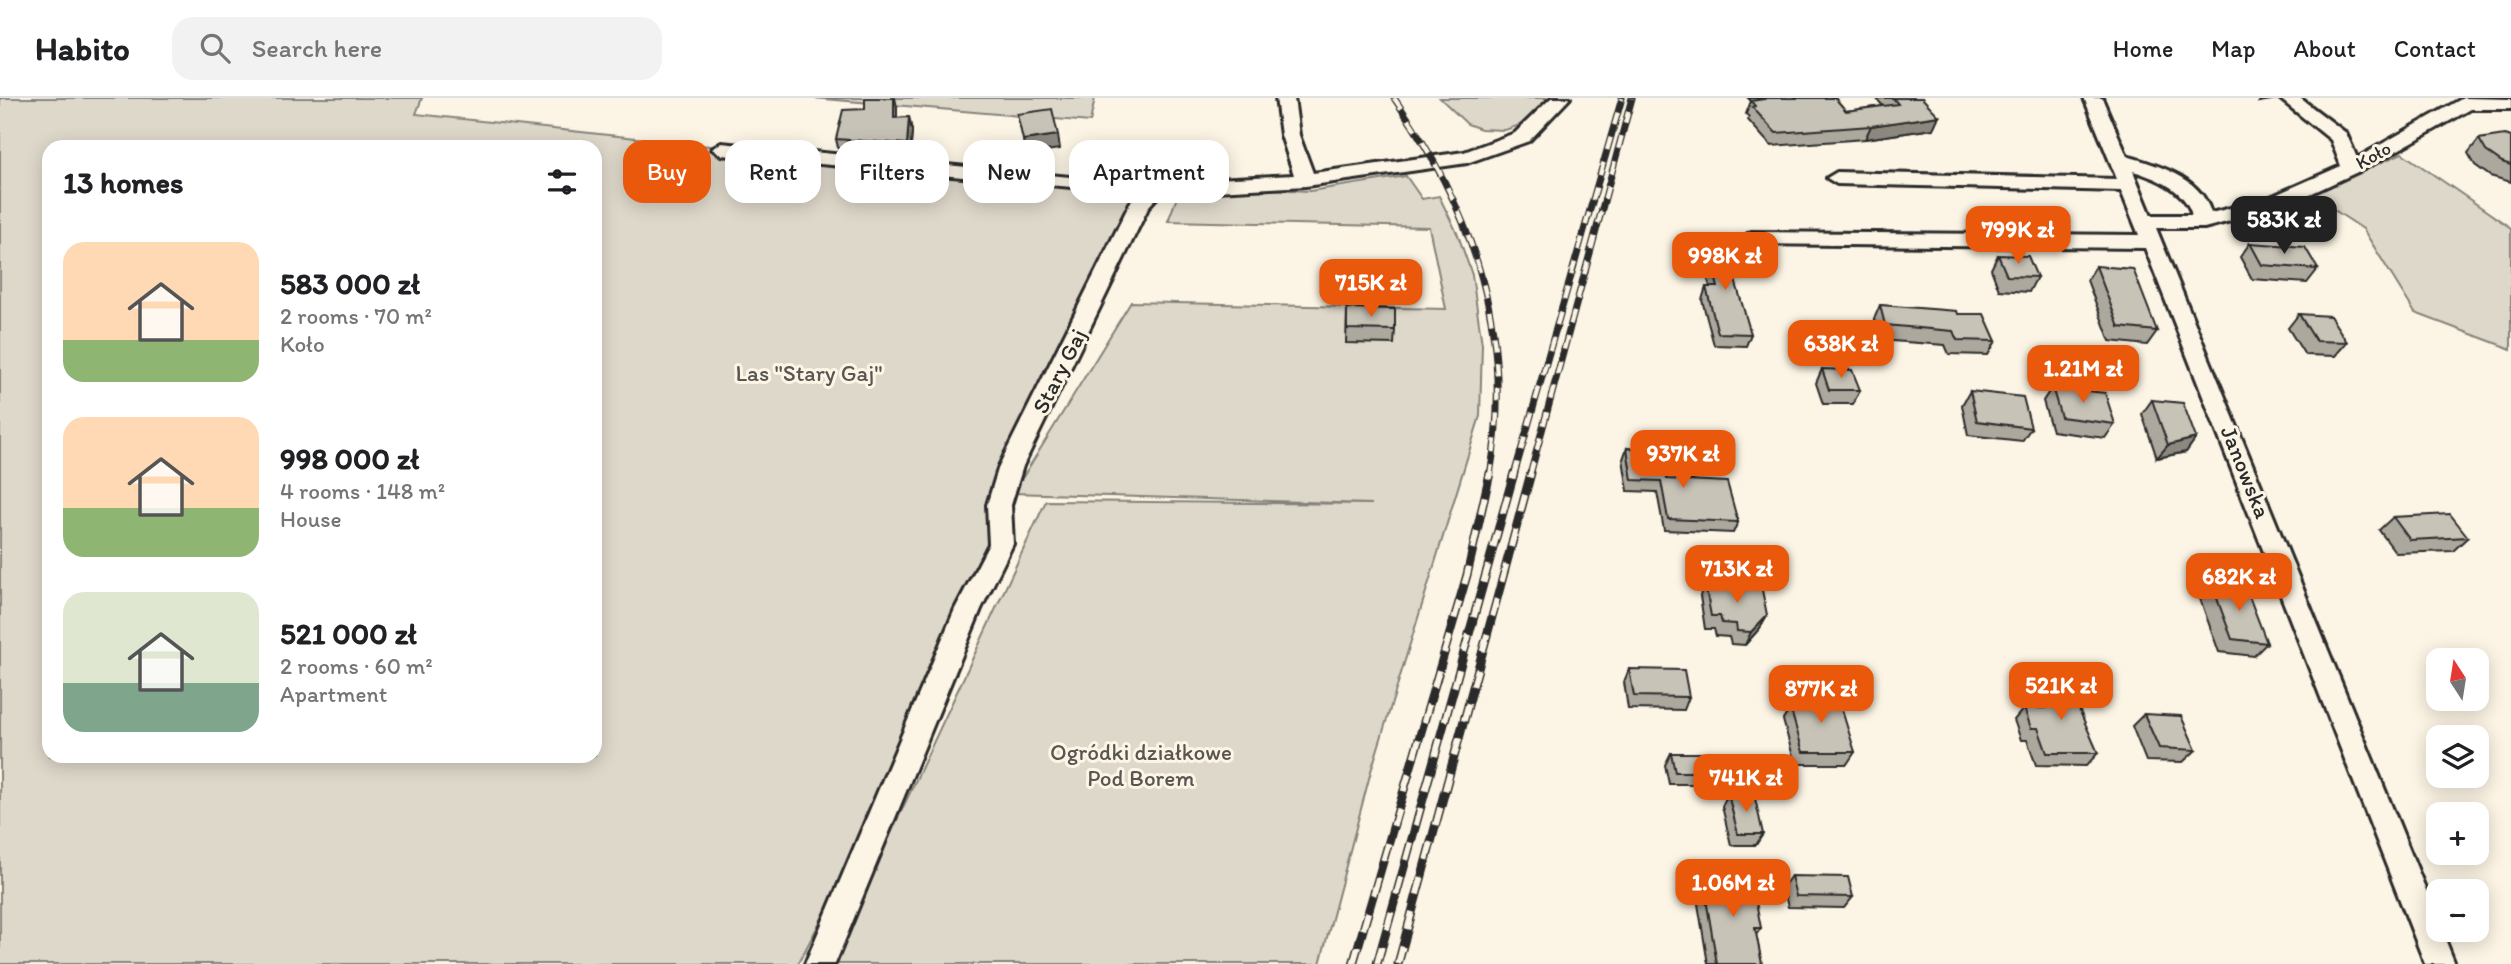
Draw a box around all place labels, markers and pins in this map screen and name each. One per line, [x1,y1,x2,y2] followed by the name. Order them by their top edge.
[2219,197,2349,256] pin: 583K zł
[1953,206,2083,266] pin: 799K zł
[1660,232,1790,292] pin: 998K zł
[1306,260,1436,319] pin: 715K zł
[1776,320,1906,380] pin: 638K zł
[2011,345,2155,405] pin: 1.21M zł
[1618,430,1748,490] pin: 937K zł
[1672,546,1802,605] pin: 713K zł
[2174,554,2304,613] pin: 682K zł
[1996,662,2126,722] pin: 521K zł
[1756,666,1886,725] pin: 877K zł
[1681,754,1811,814] pin: 741K zł
[1661,860,1805,919] pin: 1.06M zł

